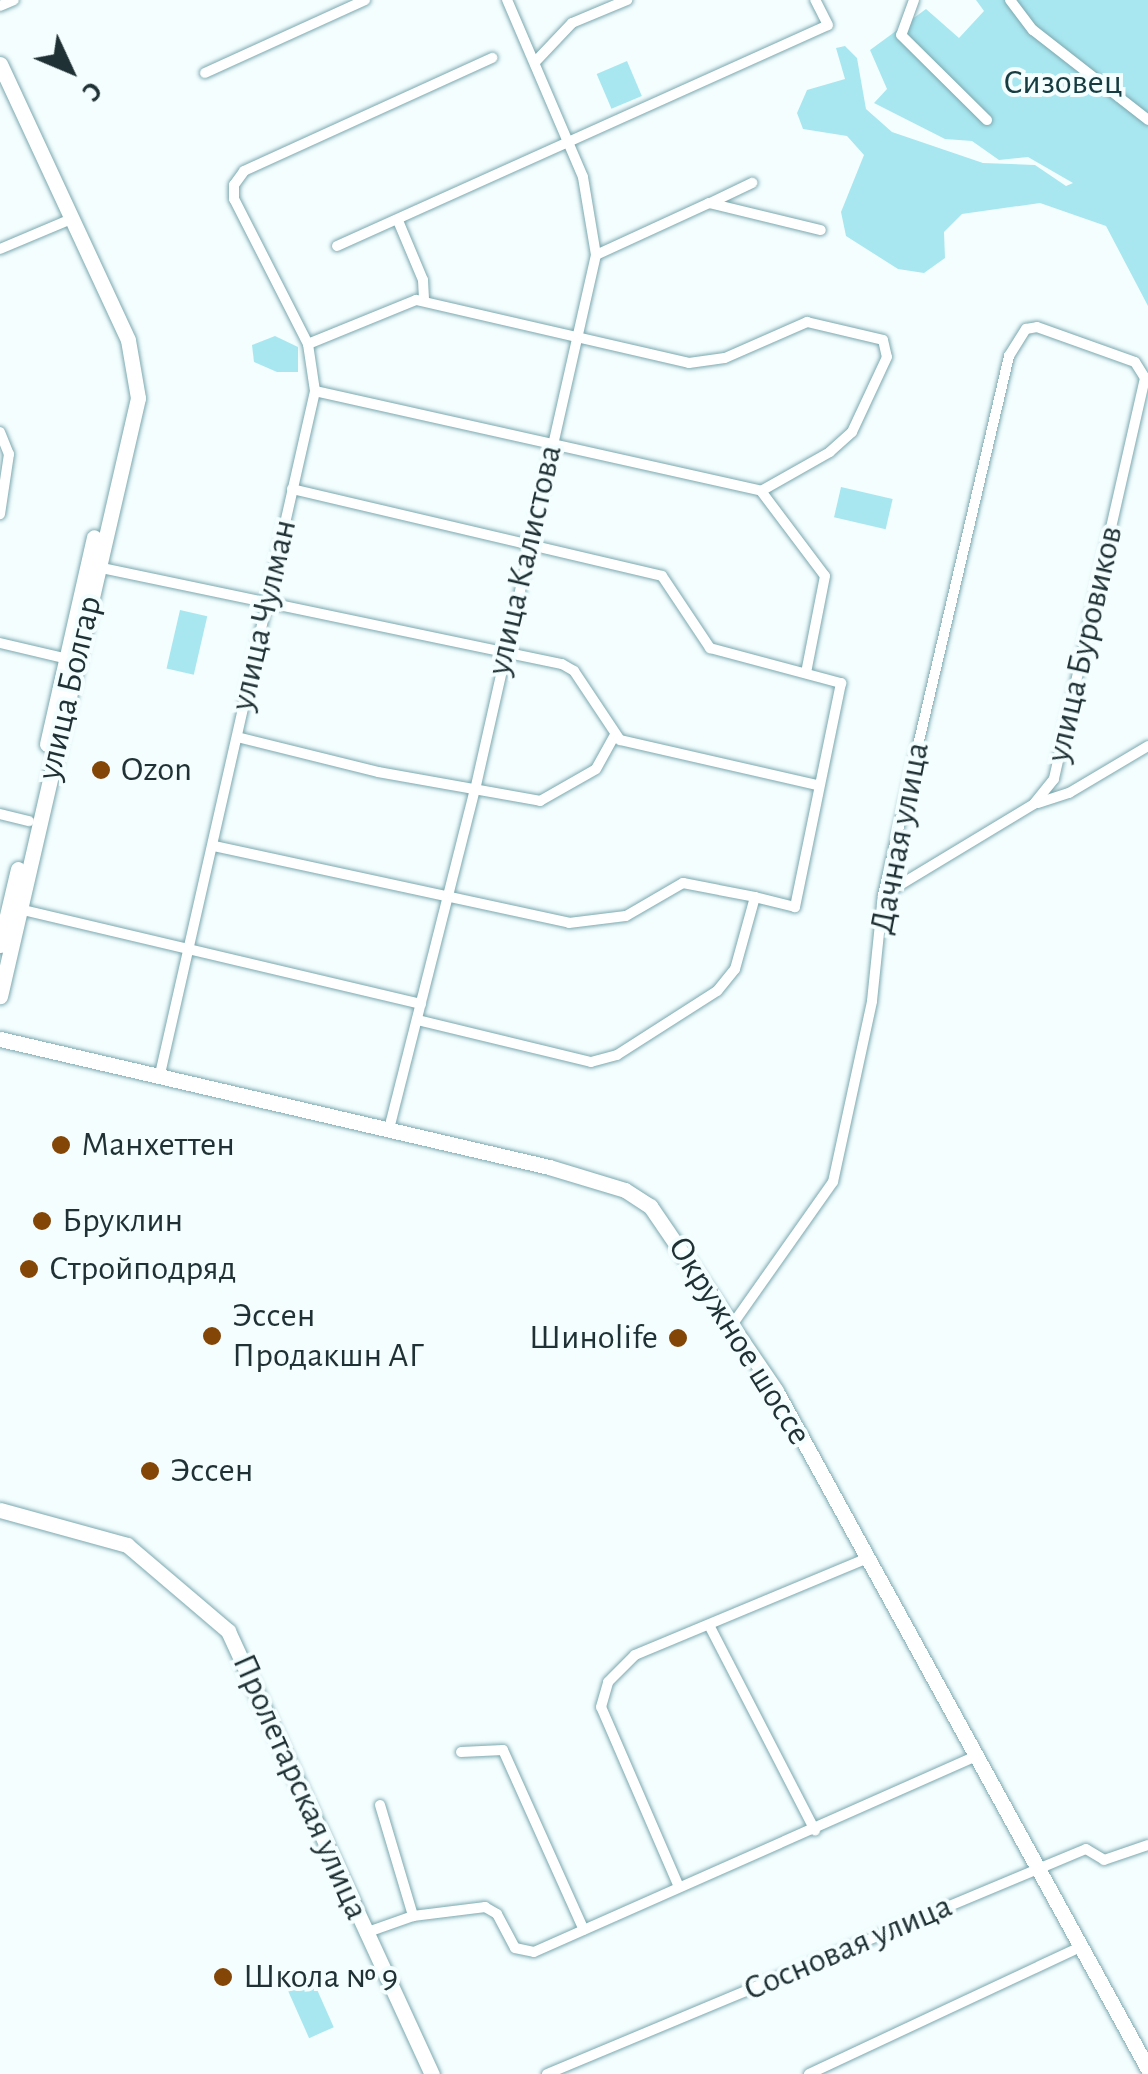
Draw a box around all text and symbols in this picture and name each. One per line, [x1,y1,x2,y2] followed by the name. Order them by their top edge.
[20,20,120,120] north arrow
[1003,62,1123,104] park label: Сизовец
[76,76,107,106] text: С
[478,441,572,679] street label: улица Калистова
[222,515,306,715] street label: улица Чулман
[1037,522,1133,766] street label: улица Буровиков
[28,592,112,784] street label: улица Болгар
[861,739,939,937] street label: Дачная улица
[121,749,192,791] place label: Ozon
[90,759,112,781] marker: Ozon
[81,1124,235,1166] place label: Манхеттен
[50,1134,72,1156] marker: Манхеттен
[62,1200,183,1242] place label: Бруклин
[31,1210,53,1232] marker: Бруклин
[658,1229,820,1453] street label: Окружное шоссе
[49,1248,236,1290] place label: Стройподряд
[18,1258,40,1280] marker: Стройподряд
[232,1295,424,1377] place label: Эссен Продакшн АГ
[529,1317,658,1359] place label: Шиноlife
[201,1325,223,1347] marker: Эссен Продакшн АГ
[667,1327,689,1349] marker: Шиноlife
[170,1450,253,1492] place label: Эссен
[139,1460,161,1482] marker: Эссен
[223,1648,377,1926] street label: Пролетарская улица
[737,1885,959,2011] street label: Сосновая улица
[243,1956,398,1998] place label: Школа № 9
[212,1966,234,1988] marker: Школа № 9

